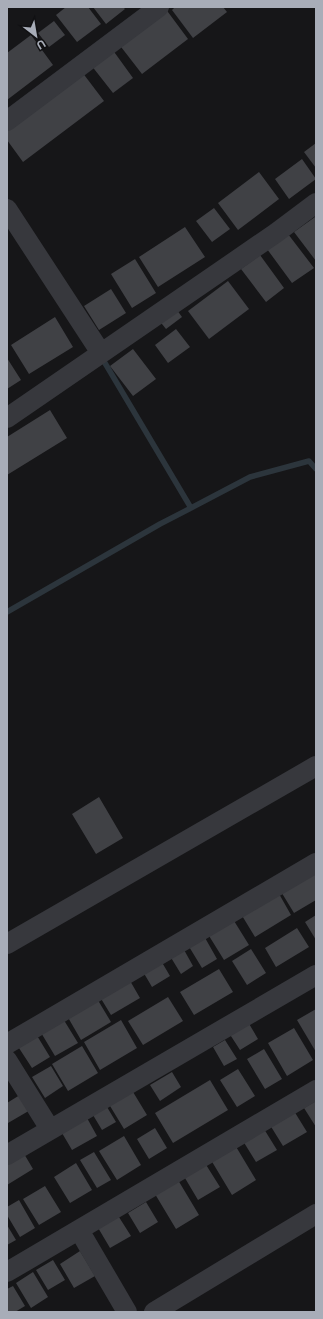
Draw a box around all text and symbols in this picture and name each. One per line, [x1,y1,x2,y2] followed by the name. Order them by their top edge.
[16,16,56,56] north arrow
[34,36,48,53] text: U

